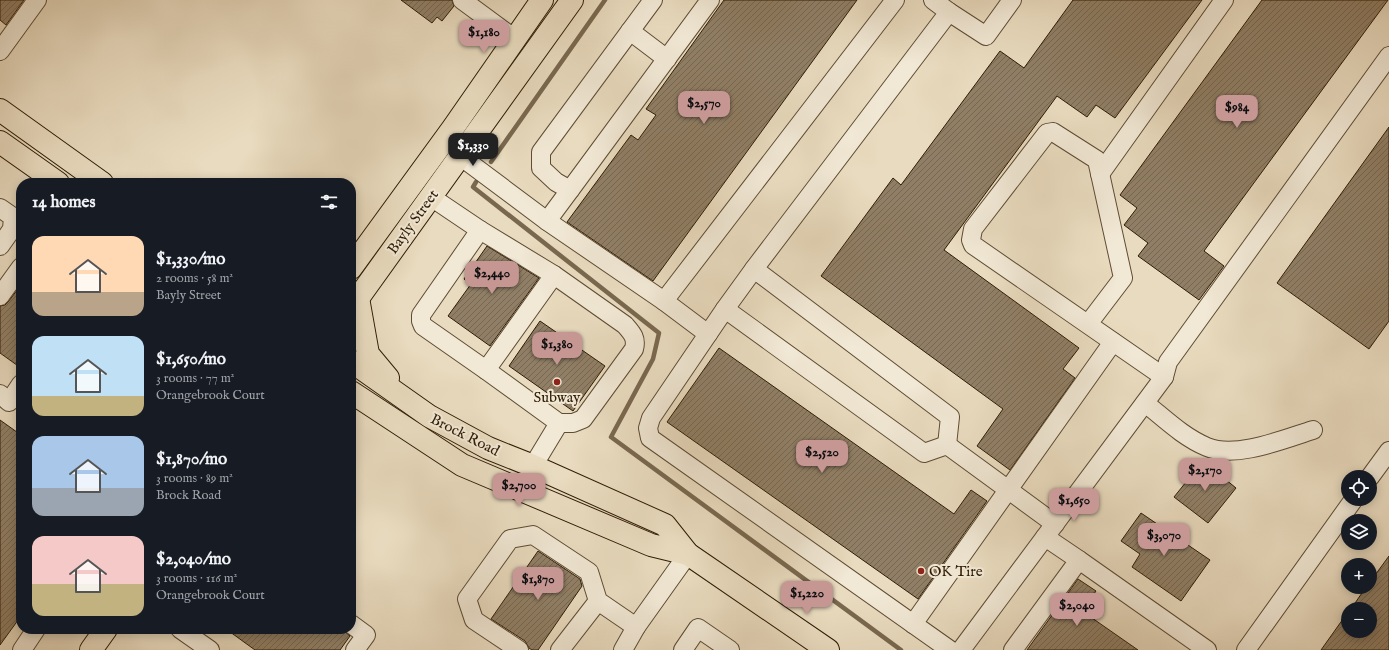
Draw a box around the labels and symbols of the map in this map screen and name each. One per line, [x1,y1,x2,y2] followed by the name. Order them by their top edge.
[451,20,517,54] pin: $1,180
[671,91,737,125] pin: $2,570
[1213,95,1261,129] pin: $984
[440,133,506,167] pin: $1,330
[383,186,443,258] street label: Bayly Street
[459,261,525,295] pin: $2,440
[524,332,590,366] pin: $1,380
[552,377,562,387] marker: Subway
[534,388,581,407] place label: Subway
[427,409,504,461] street label: Brock Road
[789,440,855,474] pin: $2,520
[1172,458,1238,492] pin: $2,170
[486,473,552,507] pin: $2,700
[1041,488,1107,522] pin: $1,650
[1131,523,1197,557] pin: $3,070
[929,562,983,581] place label: OK Tire
[916,566,926,576] marker: OK Tire
[505,567,571,601] pin: $1,870
[774,581,840,615] pin: $1,220
[1044,593,1110,627] pin: $2,040

